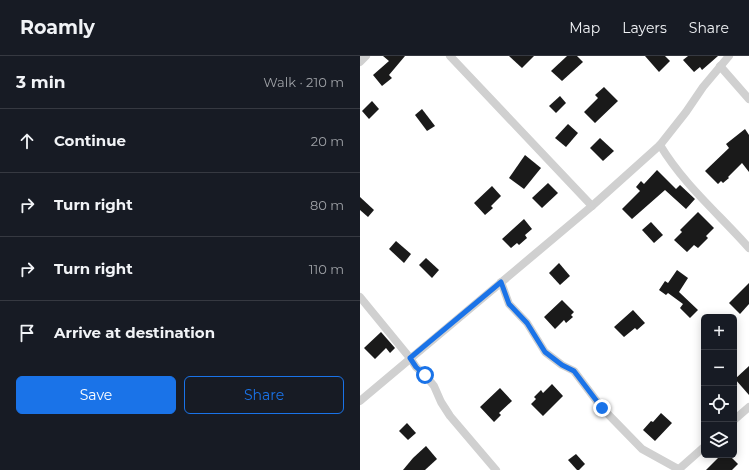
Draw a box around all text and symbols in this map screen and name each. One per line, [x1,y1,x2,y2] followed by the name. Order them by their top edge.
[20,16,95,39] text: Roamly
[569,19,600,37] text: Map
[622,19,667,37] text: Layers
[689,19,729,37] text: Share
[16,72,66,92] text: 3 min
[263,74,344,90] text: Walk · 210 m
[16,130,38,152] icon: ahead
[54,131,126,150] text: Continue
[311,133,344,149] text: 20 m
[16,194,38,216] icon: right
[54,195,133,214] text: Turn right
[310,197,344,213] text: 80 m
[16,258,38,280] icon: right
[54,259,133,278] text: Turn right
[309,261,344,277] text: 110 m
[701,314,737,458] map controls
[701,314,737,350] button: +
[16,322,38,344] icon: arrive
[54,323,215,342] text: Arrive at destination
[701,350,737,386] button: −
[416,366,434,384] route start
[16,376,176,414] button: Save
[184,376,344,414] button: Share
[701,386,737,422] button: locate
[593,399,611,417] route end
[701,422,737,458] button: layers

